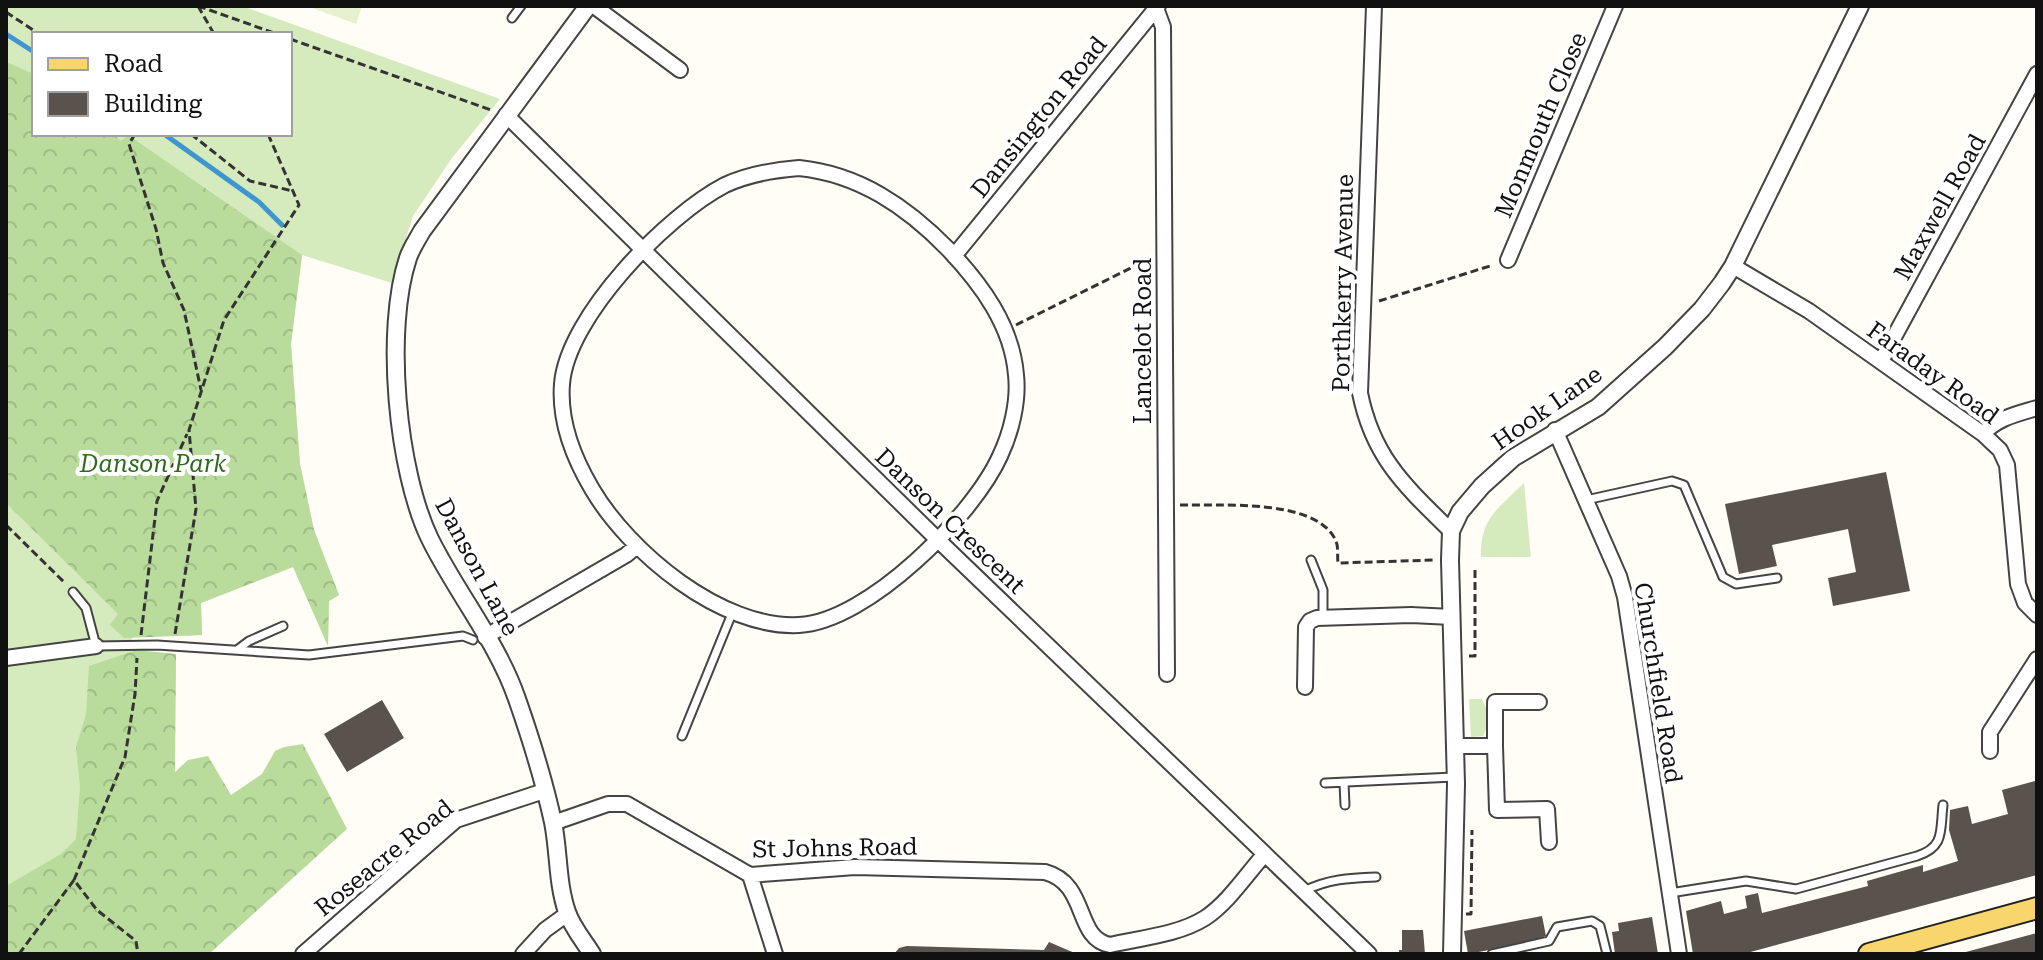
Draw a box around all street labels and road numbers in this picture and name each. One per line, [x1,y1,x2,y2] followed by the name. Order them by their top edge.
[1489,28,1593,222] street label: Monmouth Close
[965,31,1113,203] street label: Dansington Road
[1888,129,1992,285] street label: Maxwell Road
[1327,174,1359,392] street label: Porthkerry Avenue
[1129,258,1157,424] street label: Lancelot Road
[1862,316,2004,430] street label: Faraday Road
[1487,360,1607,456] street label: Hook Lane
[869,442,1031,600] street label: Danson Crescent
[429,494,525,640] street label: Danson Lane
[1628,581,1688,785] street label: Churchfield Road
[309,794,459,922] street label: Roseacre Road
[752,833,918,863] street label: St Johns Road

